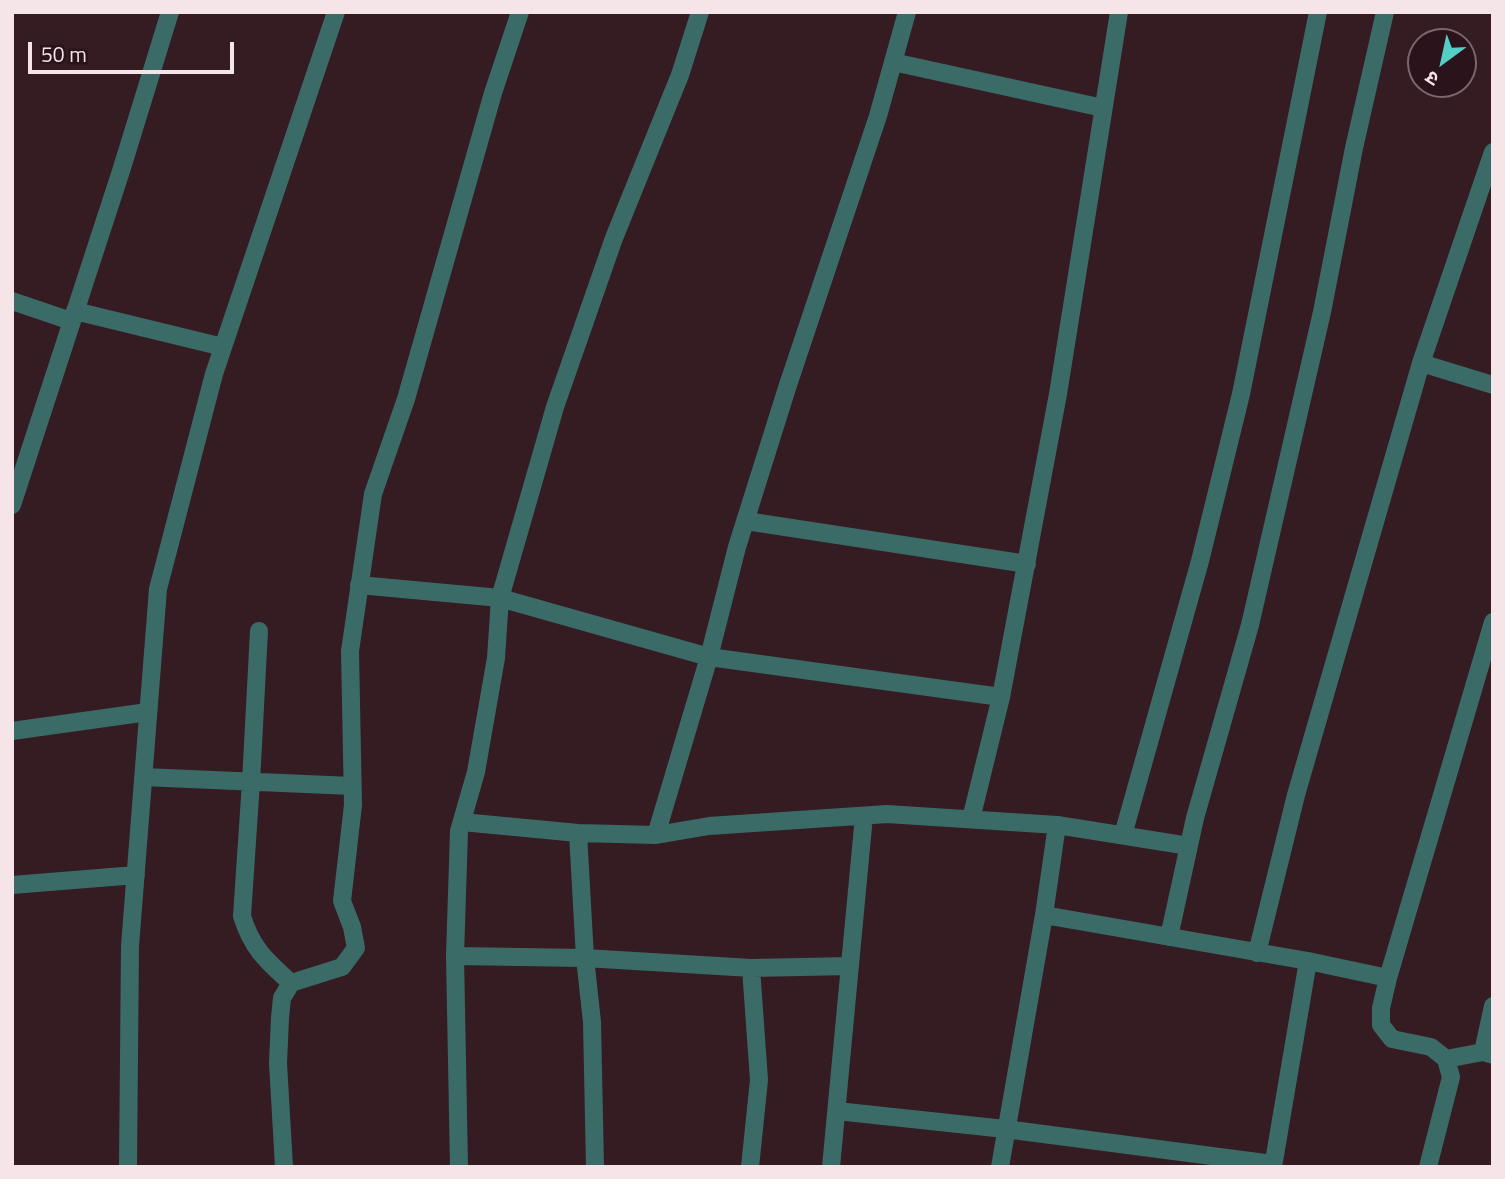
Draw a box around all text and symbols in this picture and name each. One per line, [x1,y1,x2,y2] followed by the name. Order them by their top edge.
[32,28,238,72] scale bar
[1407,28,1477,98] north arrow
[41,38,87,70] text: 50 m
[1419,64,1444,95] text: उ

